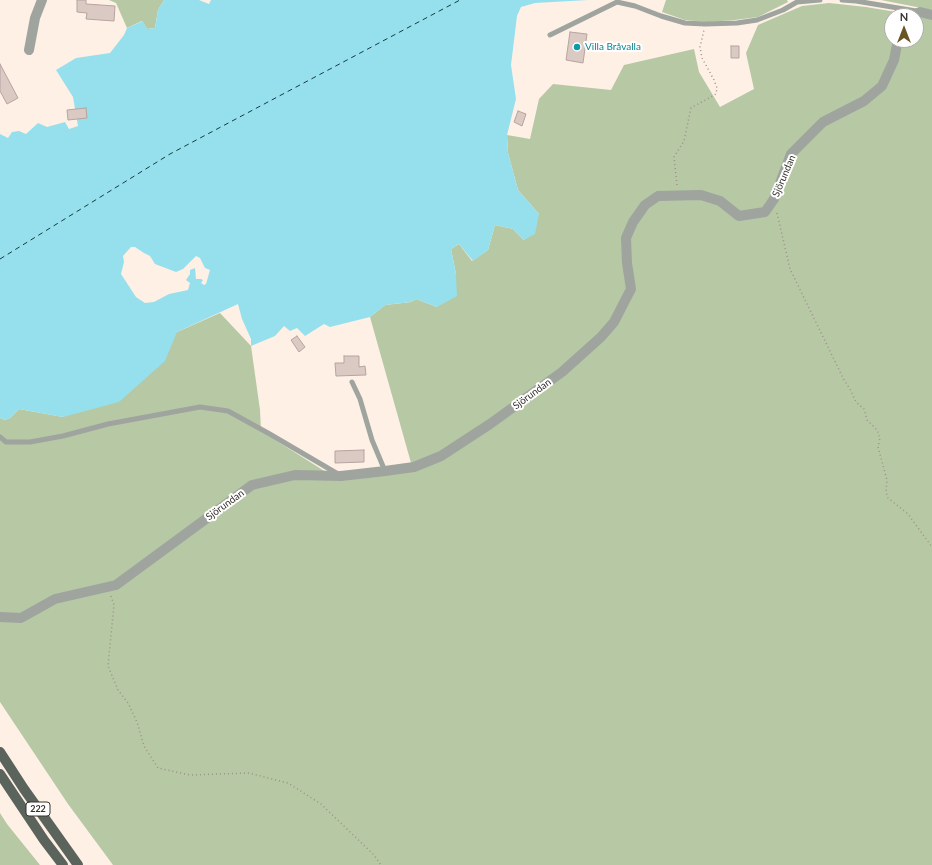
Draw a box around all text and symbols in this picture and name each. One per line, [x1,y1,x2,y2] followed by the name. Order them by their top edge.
[884,8,924,48] north arrow
[900,10,908,23] text: N
[585,41,641,53] place label: Villa Bråvalla
[572,42,582,52] marker: Villa Bråvalla
[770,153,798,199] street label: Sjörundan
[511,376,553,412] street label: Sjörundan
[204,487,246,523] street label: Sjörundan
[26,802,50,816] road number: 222

